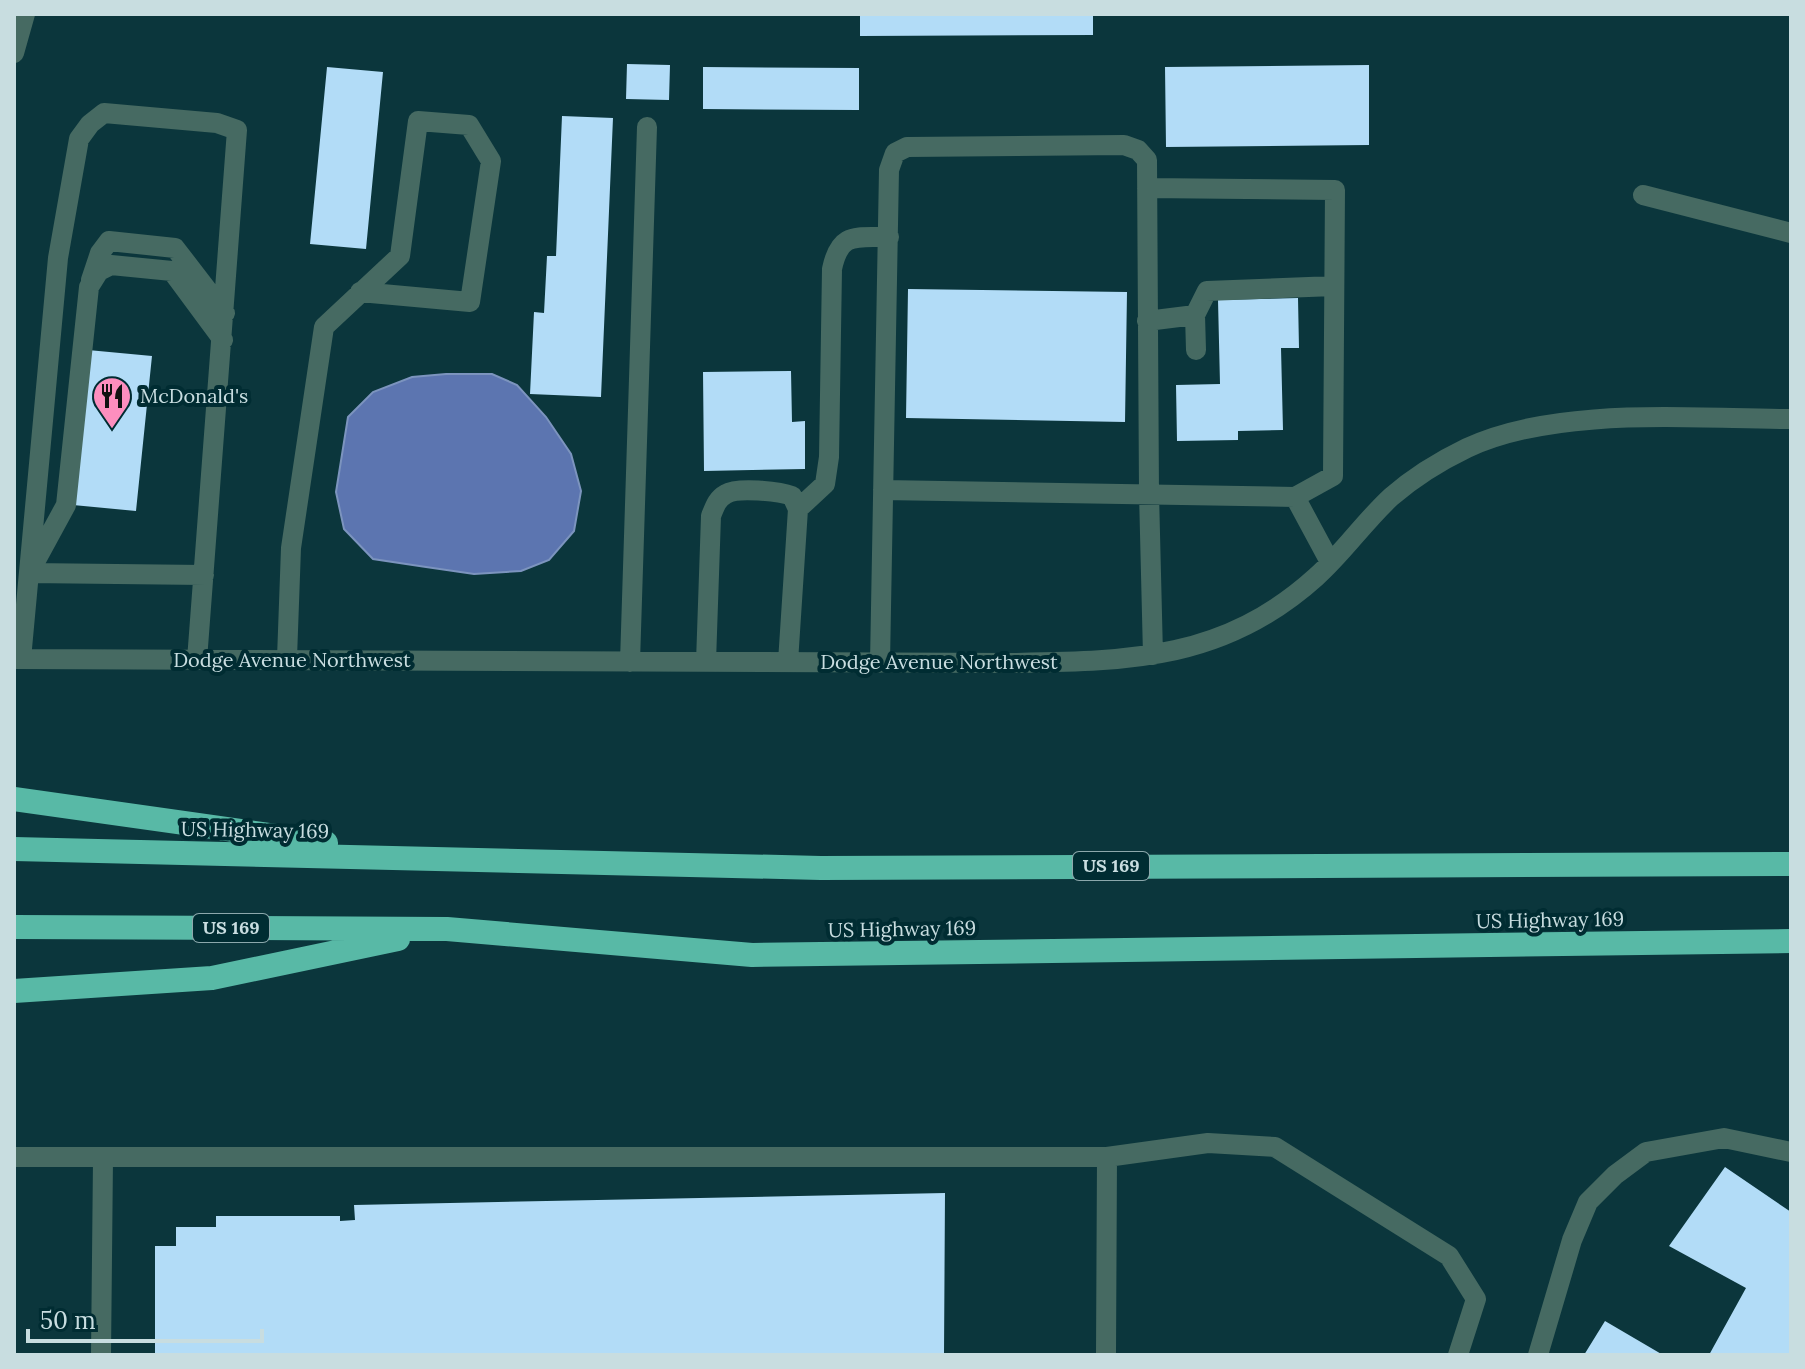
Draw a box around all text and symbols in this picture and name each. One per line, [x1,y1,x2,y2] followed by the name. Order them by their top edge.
[91,375,133,430] restaurant icon: McDonald's
[140,383,248,408] place label: McDonald's
[173,647,411,672] street label: Dodge Avenue Northwest
[820,649,1058,674] street label: Dodge Avenue Northwest
[181,816,329,843] street label: US Highway 169
[1073,852,1149,880] road number: US 169
[1476,906,1624,933] street label: US Highway 169
[193,914,269,942] road number: US 169
[828,915,976,942] street label: US Highway 169
[28,1293,262,1343] scale bar
[40,1305,96,1336] text: 50 m

